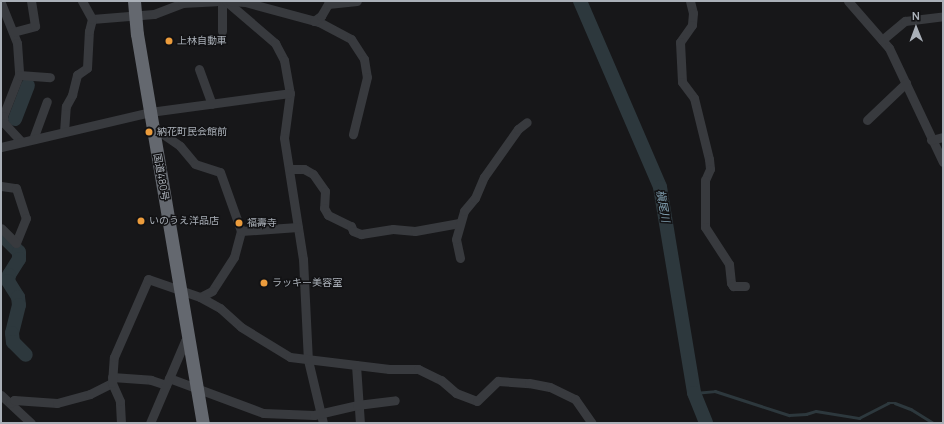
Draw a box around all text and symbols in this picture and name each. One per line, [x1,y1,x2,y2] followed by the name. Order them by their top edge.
[896,8,936,48] north arrow
[912,8,920,23] text: N
[177,35,227,47] place label: 上林自動車
[164,36,174,46] marker: 上林自動車
[157,126,227,138] place label: 納花町民会館前
[144,127,154,137] marker: 納花町民会館前
[151,152,171,202] street label: 国道480号
[654,189,672,223] water label: 槇尾川
[149,215,219,227] place label: いのうえ洋品店
[136,216,146,226] marker: いのうえ洋品店
[247,217,277,229] place label: 福壽寺
[234,218,244,228] marker: 福壽寺
[272,277,342,289] place label: ラッキー美容室
[259,278,269,288] marker: ラッキー美容室

